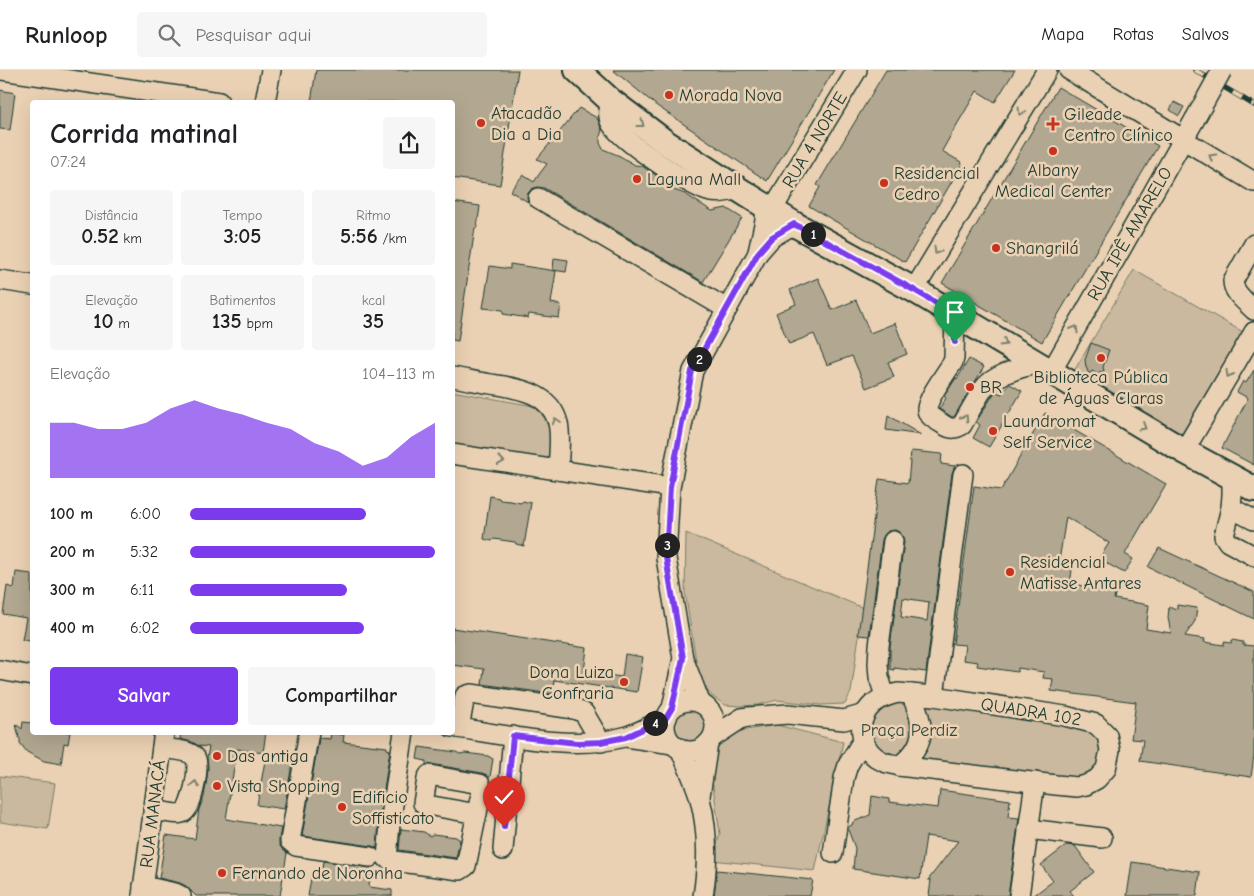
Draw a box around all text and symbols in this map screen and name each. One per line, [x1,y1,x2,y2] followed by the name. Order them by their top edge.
[137,12,487,57] search box
[25,21,107,49] text: Runloop
[155,21,183,49] icon: search
[195,24,312,46] text: Pesquisar aqui
[1041,24,1085,45] text: Mapa
[1113,24,1154,45] text: Rotas
[1182,24,1229,45] text: Salvos
[679,85,782,106] place label: Morada Nova
[778,88,852,192] street label: RUA 4 NORTE
[663,89,675,101] marker: Morada Nova
[491,103,562,145] place label: Atacadão Dia a Dia
[1064,104,1173,146] place label: Gileade Centro Clínico
[1018,106,1028,115] one-way arrow
[383,117,435,169] button: share
[475,117,487,129] marker: Atacadão Dia a Dia
[1046,117,1060,131] marker: Gileade Centro Clínico
[50,118,238,150] text: Corrida matinal
[635,118,645,127] one-way arrow
[1047,145,1059,157] marker: Albany Medical Center
[50,153,86,171] text: 07:24
[1208,153,1217,163] one-way arrow
[995,160,1112,202] place label: Albany Medical Center
[894,163,980,205] place label: Residencial Cedro
[1082,163,1177,305] street label: RUA IPÊ AMARELO
[647,169,741,190] place label: Laguna Mall
[631,173,643,185] marker: Laguna Mall
[878,177,890,189] marker: Residencial Cedro
[85,207,138,224] text: Distância
[223,207,262,224] text: Tempo
[356,207,391,224] text: Ritmo
[800,222,826,246] pin: 1
[81,224,119,248] text: 0.52
[224,224,261,248] text: 3:05
[340,224,378,248] text: 5:56
[811,226,816,243] text: 1
[119,230,142,247] text: km
[378,230,407,247] text: /km
[1006,238,1079,259] place label: Shangrilá
[990,242,1002,254] marker: Shangrilá
[934,245,944,254] one-way arrow
[934,291,976,342] pin
[85,292,138,309] text: Elevação
[209,292,276,309] text: Batimentos
[362,292,385,309] text: kcal
[941,298,969,326] icon: arrive
[93,309,114,333] text: 10
[212,309,242,333] text: 135
[363,309,384,333] text: 35
[114,315,130,332] text: m
[242,315,273,332] text: bpm
[1069,326,1079,335] one-way arrow
[998,337,1007,347] one-way arrow
[686,346,712,372] pin: 2
[696,351,703,368] text: 2
[1095,352,1107,364] marker: Biblioteca Pública de Águas Claras
[50,365,110,383] text: Elevação
[362,365,435,383] text: 104–113 m
[1034,367,1168,409] place label: Biblioteca Pública de Águas Claras
[1226,368,1236,377] one-way arrow
[980,377,1002,398] place label: BR
[964,381,976,393] marker: BR
[1003,411,1096,453] place label: Laundromat Self Service
[959,414,969,423] one-way arrow
[552,418,562,426] one-way arrow
[1138,420,1147,430] one-way arrow
[987,425,999,437] marker: Laundromat Self Service
[496,456,505,466] one-way arrow
[50,505,93,523] text: 100 m
[130,505,161,523] text: 6:00
[654,532,680,558] pin: 3
[664,537,671,554] text: 3
[50,543,95,561] text: 200 m
[130,543,158,561] text: 5:32
[1020,552,1141,594] place label: Residencial Matisse Antares
[1004,566,1016,578] marker: Residencial Matisse Antares
[50,581,95,599] text: 300 m
[130,581,154,599] text: 6:11
[50,619,94,637] text: 400 m
[130,619,160,637] text: 6:02
[529,662,614,704] place label: Dona Luiza Confraria
[50,667,238,725] button: Salvar
[248,667,435,725] button: Compartilhar
[618,676,630,688] marker: Dona Luiza Confraria
[979,694,1083,730] street label: QUADRA 102
[642,710,668,736] pin: 4
[652,715,659,732] text: 4
[861,720,957,741] park label: Praça Perdiz
[227,746,308,767] place label: Das antiga
[211,750,223,762] marker: Das antiga
[135,759,170,869] street label: RUA MANACÁ
[227,776,340,797] place label: Vista Shopping
[483,776,525,827] pin
[189,780,199,788] one-way arrow
[211,780,223,792] marker: Vista Shopping
[490,783,518,811] icon: check
[352,787,434,829] place label: Edificio Soffisticato
[336,801,348,813] marker: Edificio Soffisticato
[232,863,403,884] place label: Fernando de Noronha
[216,867,228,879] marker: Fernando de Noronha

